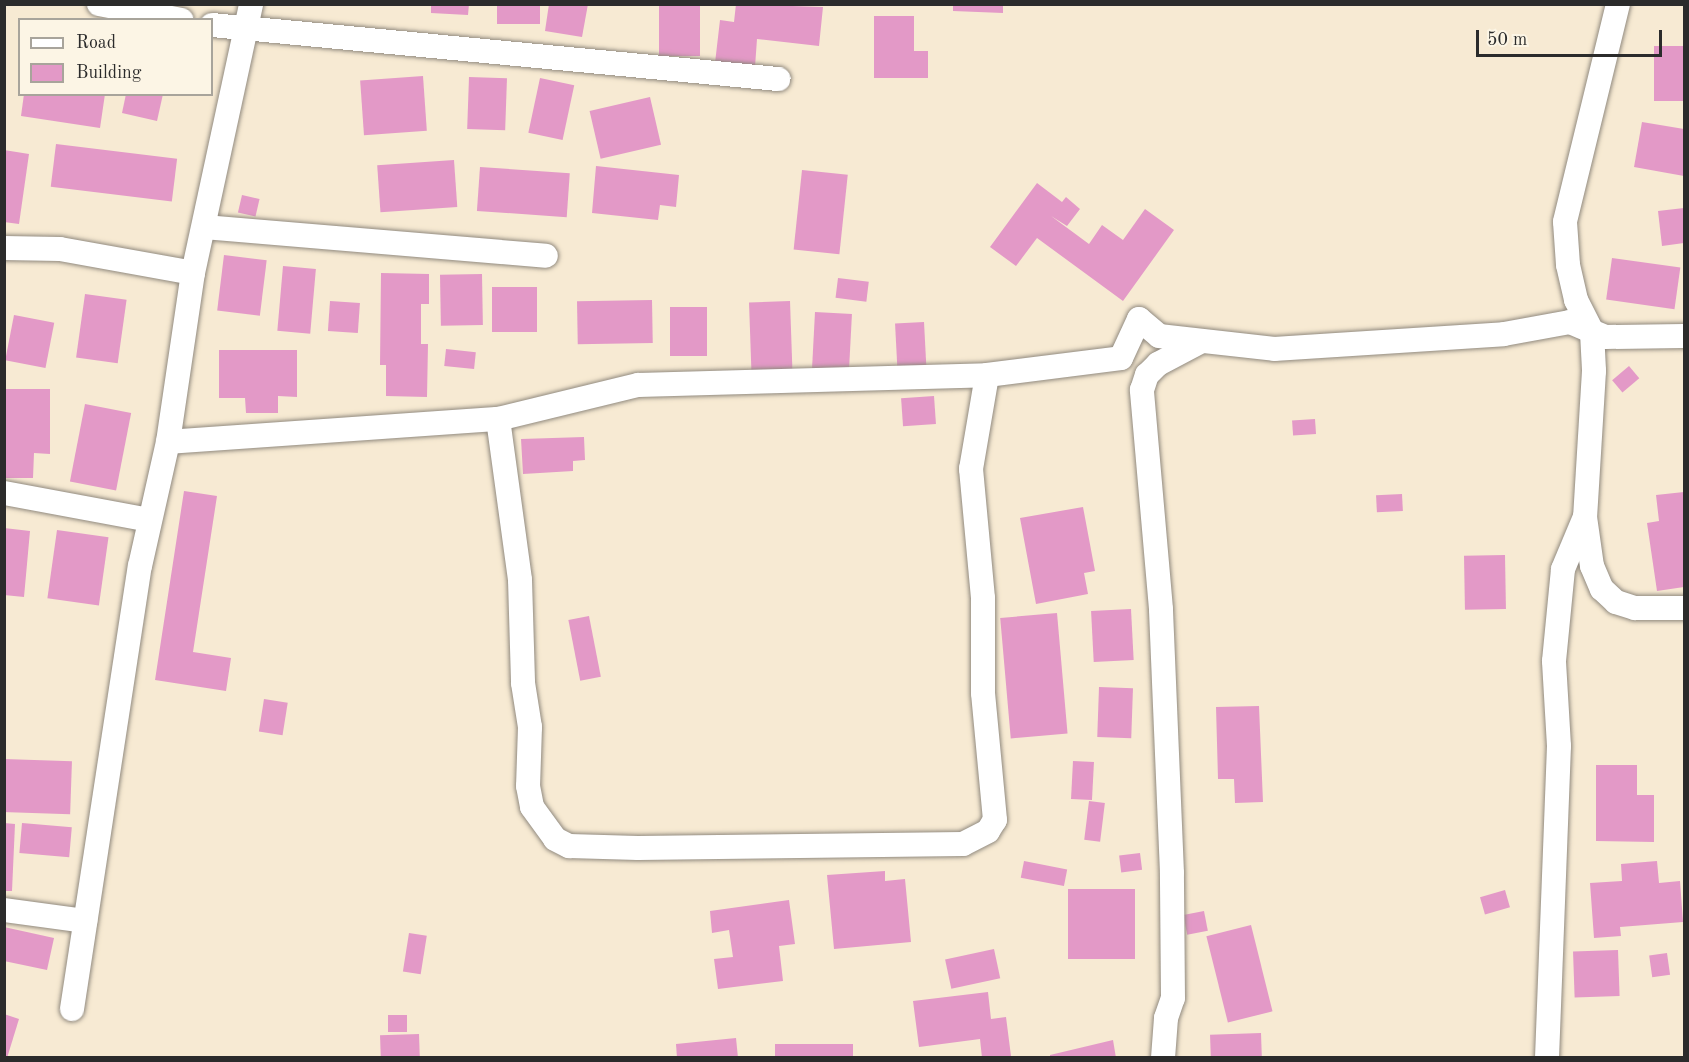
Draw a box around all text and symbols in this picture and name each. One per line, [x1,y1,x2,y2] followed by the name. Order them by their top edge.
[18,18,213,96] legend
[1479,18,1665,56] scale bar
[1487,31,1527,49] text: 50 m
[76,34,116,52] text: Road
[76,64,141,82] text: Building

